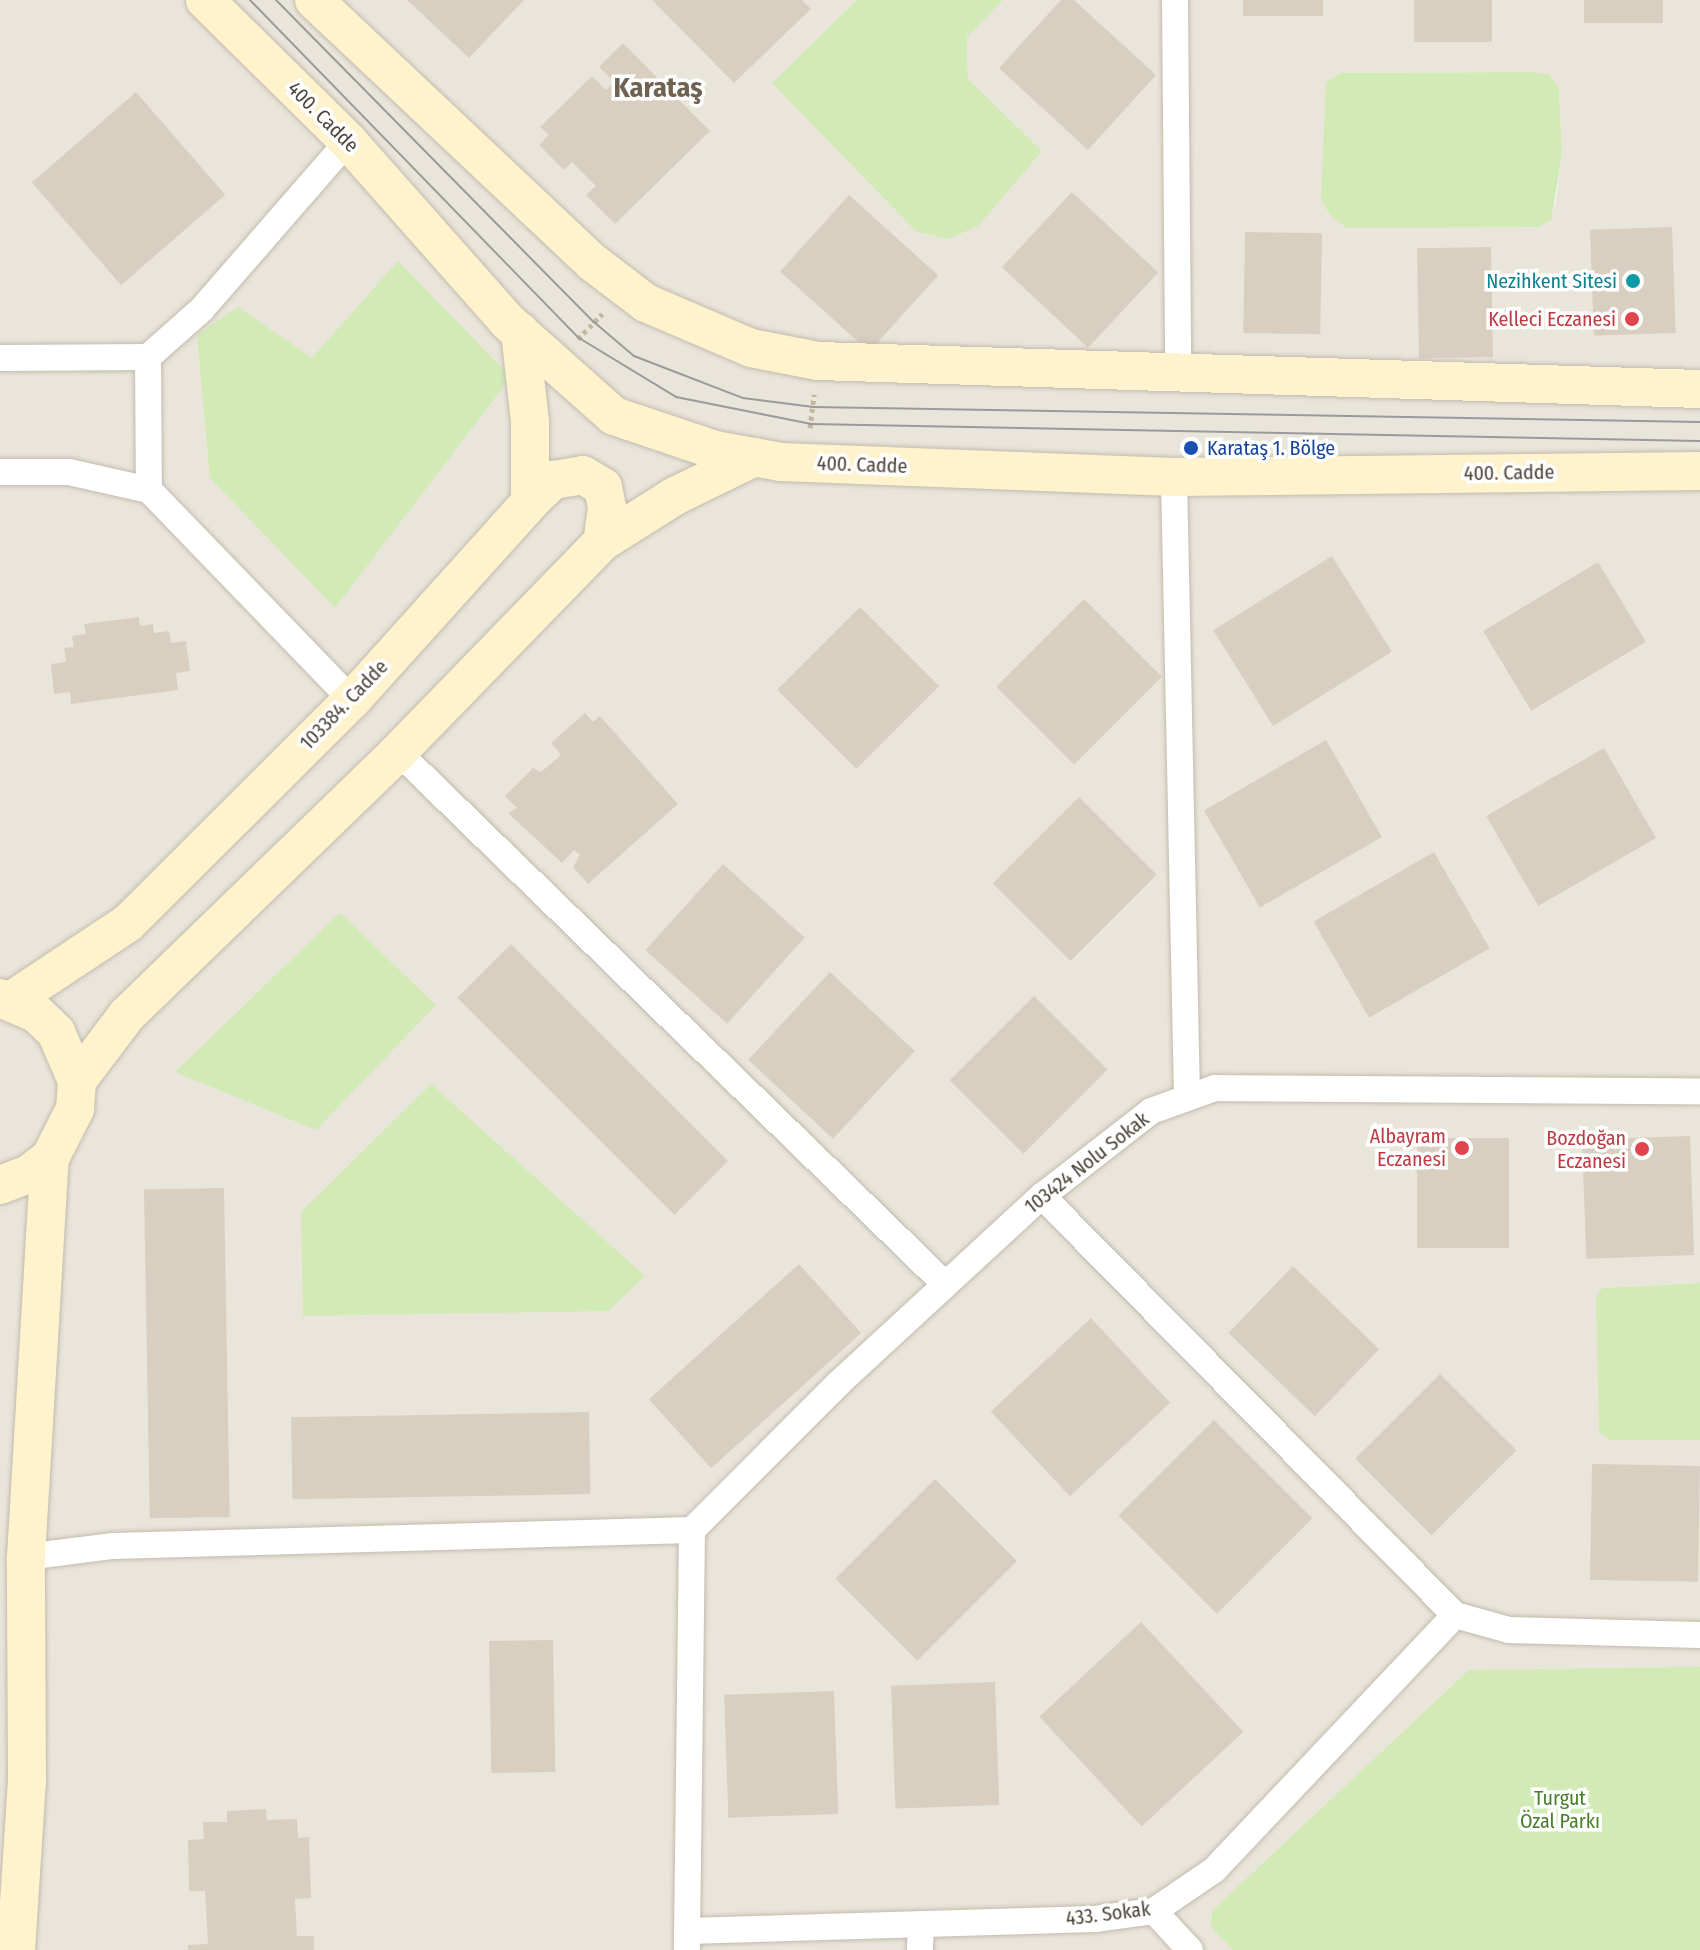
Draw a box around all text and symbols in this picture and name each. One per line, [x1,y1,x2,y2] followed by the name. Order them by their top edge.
[614,71,702,105] district label: Karataş
[283,77,363,157] street label: 400. Cadde
[1486,269,1617,293] place label: Nezihkent Sitesi
[1624,272,1642,290] marker: Nezihkent Sitesi
[1488,307,1616,331] place label: Kelleci Eczanesi
[1623,310,1641,328] marker: Kelleci Eczanesi
[1207,436,1335,460] place label: Karataş 1. Bölge
[1182,439,1200,457] marker: Karataş 1. Bölge
[816,451,908,479] street label: 400. Cadde
[1464,460,1554,486] street label: 400. Cadde
[295,655,393,755] street label: 103384. Cadde
[1020,1107,1154,1219] street label: 103424 Nolu Sokak
[1370,1124,1446,1171] place label: Albayram Eczanesi
[1546,1126,1626,1173] place label: Bozdoğan Eczanesi
[1453,1139,1471,1157] marker: Albayram Eczanesi
[1633,1140,1651,1158] marker: Bozdoğan Eczanesi
[1520,1786,1600,1833] park label: Turgut Özal Parkı
[1064,1897,1152,1931] street label: 433. Sokak

